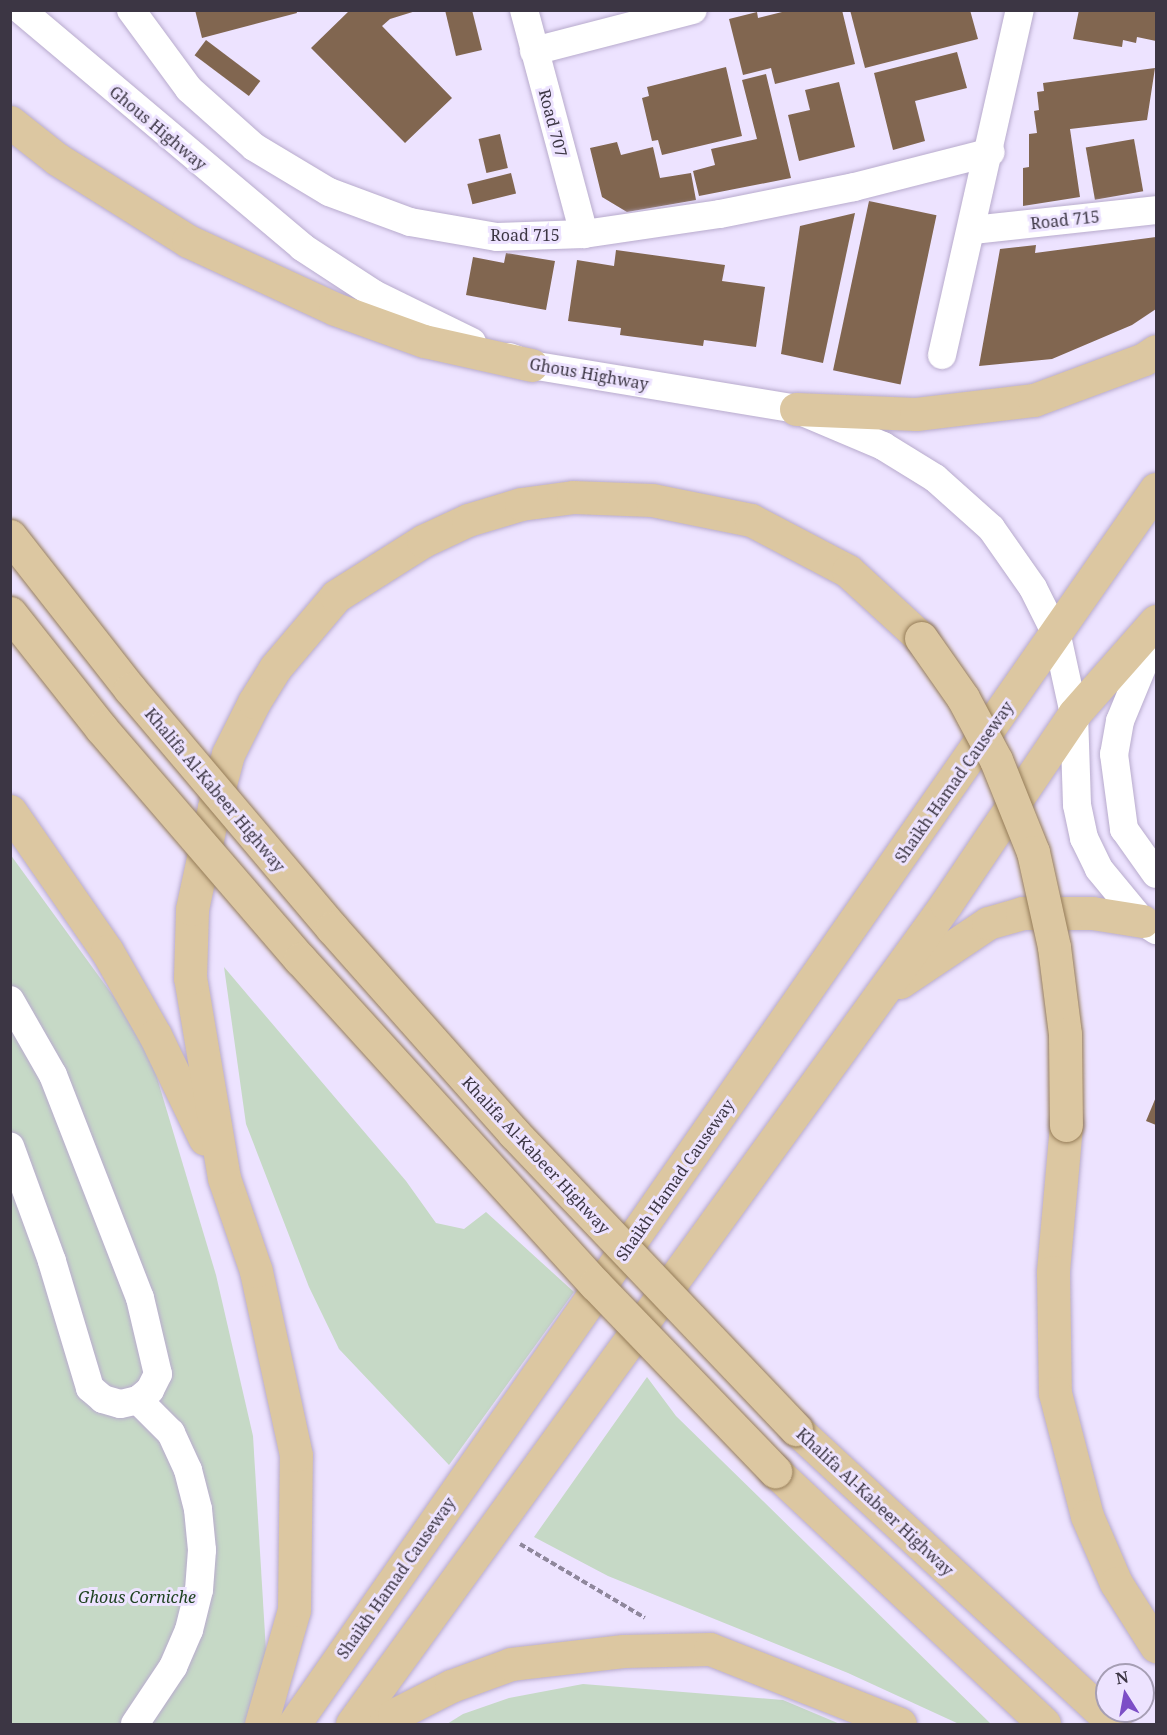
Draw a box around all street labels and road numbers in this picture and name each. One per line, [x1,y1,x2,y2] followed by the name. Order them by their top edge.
[106,82,210,174] street label: Ghous Highway
[535,87,571,159] street label: Road 707
[1029,207,1101,233] street label: Road 715
[490,225,560,245] street label: Road 715
[528,354,650,394] street label: Ghous Highway
[891,698,1017,866] street label: Shaikh Hamad Causeway
[141,704,289,876] street label: Khalifa Al-Kabeer Highway
[458,1073,614,1237] street label: Khalifa Al-Kabeer Highway
[612,1096,738,1264] street label: Shaikh Hamad Causeway
[793,1424,957,1580] street label: Khalifa Al-Kabeer Highway
[333,1494,459,1662] street label: Shaikh Hamad Causeway

